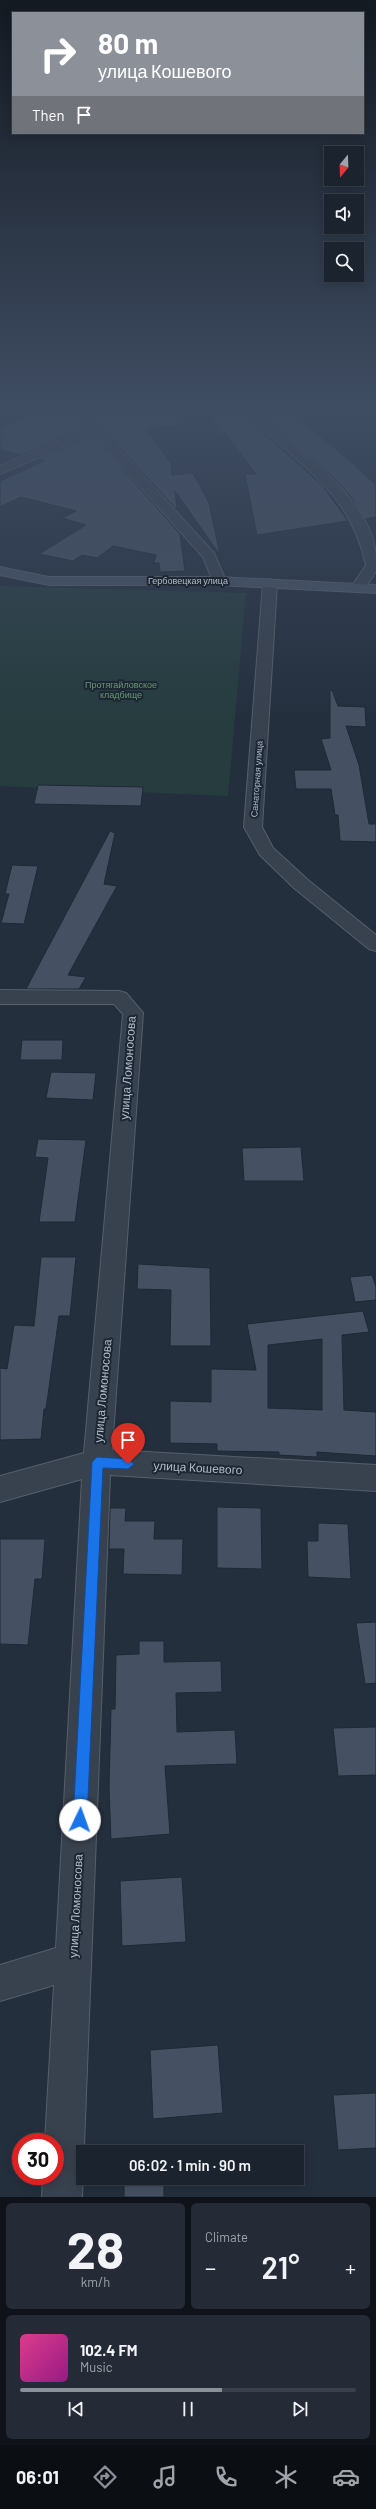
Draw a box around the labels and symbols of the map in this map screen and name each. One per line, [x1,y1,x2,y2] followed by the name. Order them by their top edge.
[324,146,364,186] north arrow
[148,575,228,586] street label: Гербовецкая улица
[85,679,157,700] park label: Протягайловское кладбище
[248,740,265,818] street label: Санаторная улица
[116,1015,139,1120] street label: улица Ломоносова
[91,1338,115,1443] street label: улица Ломоносова
[111,1423,145,1464] pin
[153,1458,243,1477] street label: улица Кошевого
[59,1799,101,1841] position arrow
[65,1853,86,1958] street label: улица Ломоносова
[12,2133,64,2185] speed limit sign: 30

